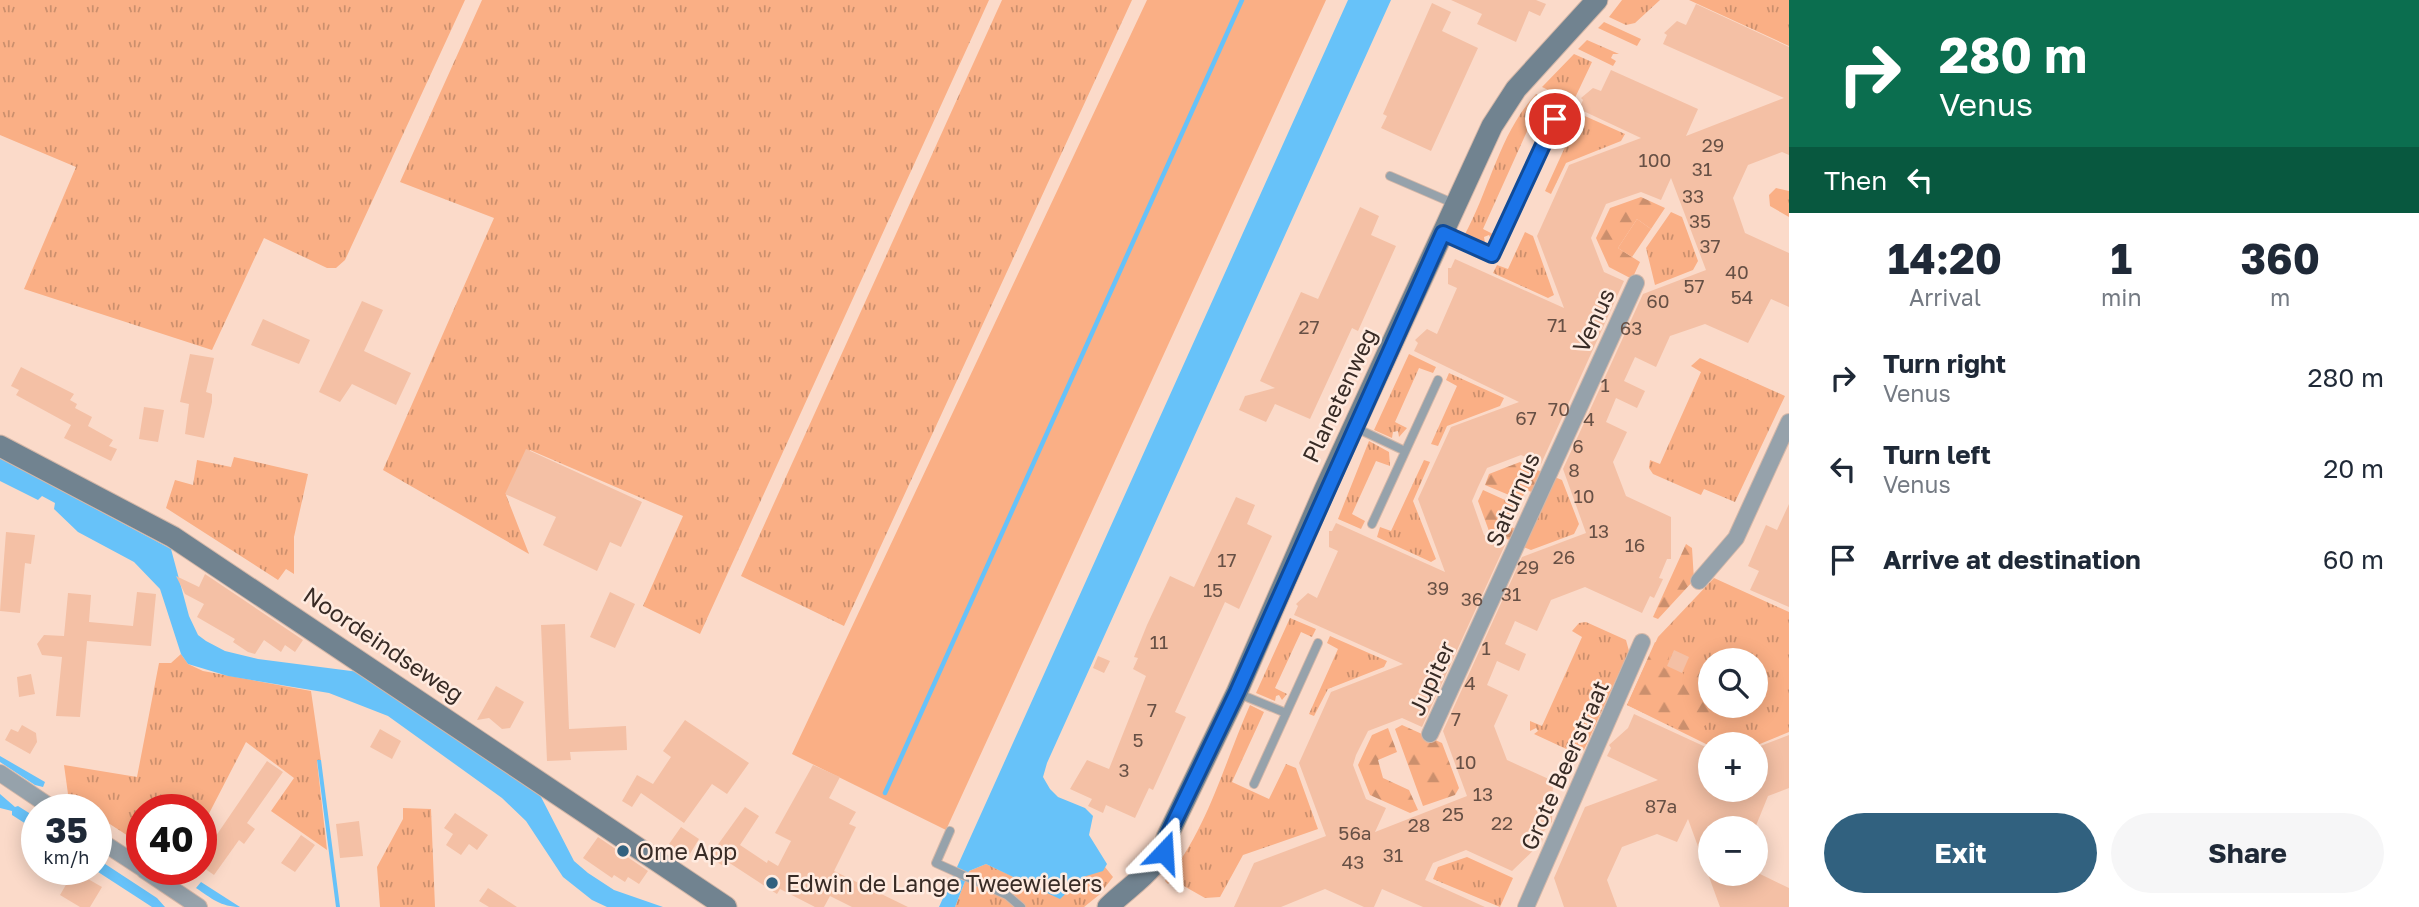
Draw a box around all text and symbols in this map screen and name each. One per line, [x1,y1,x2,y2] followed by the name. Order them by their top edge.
[1939,25,2087,84] text: 280 m
[1824,28,1915,119] icon: right
[1939,85,2033,123] text: Venus
[1525,89,1585,149] pin
[1536,100,1574,138] icon: arrive
[1702,133,1724,156] house number: 29
[1639,148,1671,171] house number: 100
[1692,157,1712,180] house number: 31
[1901,161,1939,199] icon: left
[1824,165,1887,196] text: Then
[1682,184,1704,207] house number: 33
[1689,209,1711,232] house number: 35
[1888,233,2002,283] text: 14:20
[2110,233,2132,283] text: 1
[2241,233,2320,283] text: 360
[1699,234,1721,257] house number: 37
[1725,260,1749,283] house number: 40
[1683,274,1705,297] house number: 57
[1566,283,1620,357] street label: Venus
[1909,283,1981,311] text: Arrival
[2101,283,2142,311] text: min
[2270,283,2290,311] text: m
[1731,285,1753,308] house number: 54
[1646,289,1670,312] house number: 60
[1547,313,1567,336] house number: 71
[1298,315,1320,338] house number: 27
[1620,316,1642,339] house number: 63
[1296,323,1382,467] street label: Planetenweg
[1883,348,2006,379] text: Turn right
[1824,359,1862,397] icon: right
[2307,362,2384,393] text: 280 m
[1600,373,1610,396] house number: 1
[1883,379,1951,407] text: Venus
[1548,397,1570,420] house number: 70
[1515,406,1537,429] house number: 67
[1583,407,1595,430] house number: 4
[1572,434,1584,457] house number: 6
[1883,439,1991,470] text: Turn left
[1479,448,1545,550] street label: Saturnus
[1824,450,1862,488] icon: left
[2323,453,2384,484] text: 20 m
[1568,458,1580,481] house number: 8
[1883,470,1951,498] text: Venus
[1574,484,1595,507] house number: 10
[1589,519,1609,542] house number: 13
[1625,533,1645,556] house number: 16
[1824,541,1862,579] icon: arrive
[1883,544,2141,575] text: Arrive at destination
[2323,544,2384,575] text: 60 m
[1553,545,1575,568] house number: 26
[1217,548,1237,571] house number: 17
[1517,555,1539,578] house number: 29
[1427,576,1449,599] house number: 39
[1203,578,1223,601] house number: 15
[299,580,469,708] street label: Noordeindseweg
[1501,582,1521,605] house number: 31
[1461,587,1483,610] house number: 36
[1150,630,1168,653] house number: 11
[1402,636,1460,719] street label: Jupiter
[1481,636,1491,659] house number: 1
[1698,648,1768,886] map controls
[1698,648,1768,718] button: search
[1464,671,1476,694] house number: 4
[1514,676,1614,854] street label: Grote Beerstraat
[1147,698,1157,721] house number: 7
[1451,707,1461,730] house number: 7
[1132,728,1144,751] house number: 5
[1698,732,1768,802] button: +
[1456,750,1477,773] house number: 10
[1118,758,1130,781] house number: 3
[1473,782,1493,805] house number: 13
[126,794,217,885] speed limit sign: 40
[1645,794,1677,817] house number: 87a
[1442,802,1464,825] house number: 25
[45,809,88,851] text: 35
[1491,811,1513,834] house number: 22
[1408,813,1430,836] house number: 28
[1824,813,2097,893] button: Exit
[2111,813,2384,893] button: Share
[1127,815,1201,889] position arrow
[1698,816,1768,886] button: −
[1338,821,1372,844] house number: 56a
[637,837,737,865] place label: Ome App
[615,843,631,859] marker: Ome App
[1383,843,1403,866] house number: 31
[44,846,89,868] text: km/h
[1342,850,1364,873] house number: 43
[786,869,1102,897] place label: Edwin de Lange Tweewielers
[764,875,780,891] marker: Edwin de Lange Tweewielers

